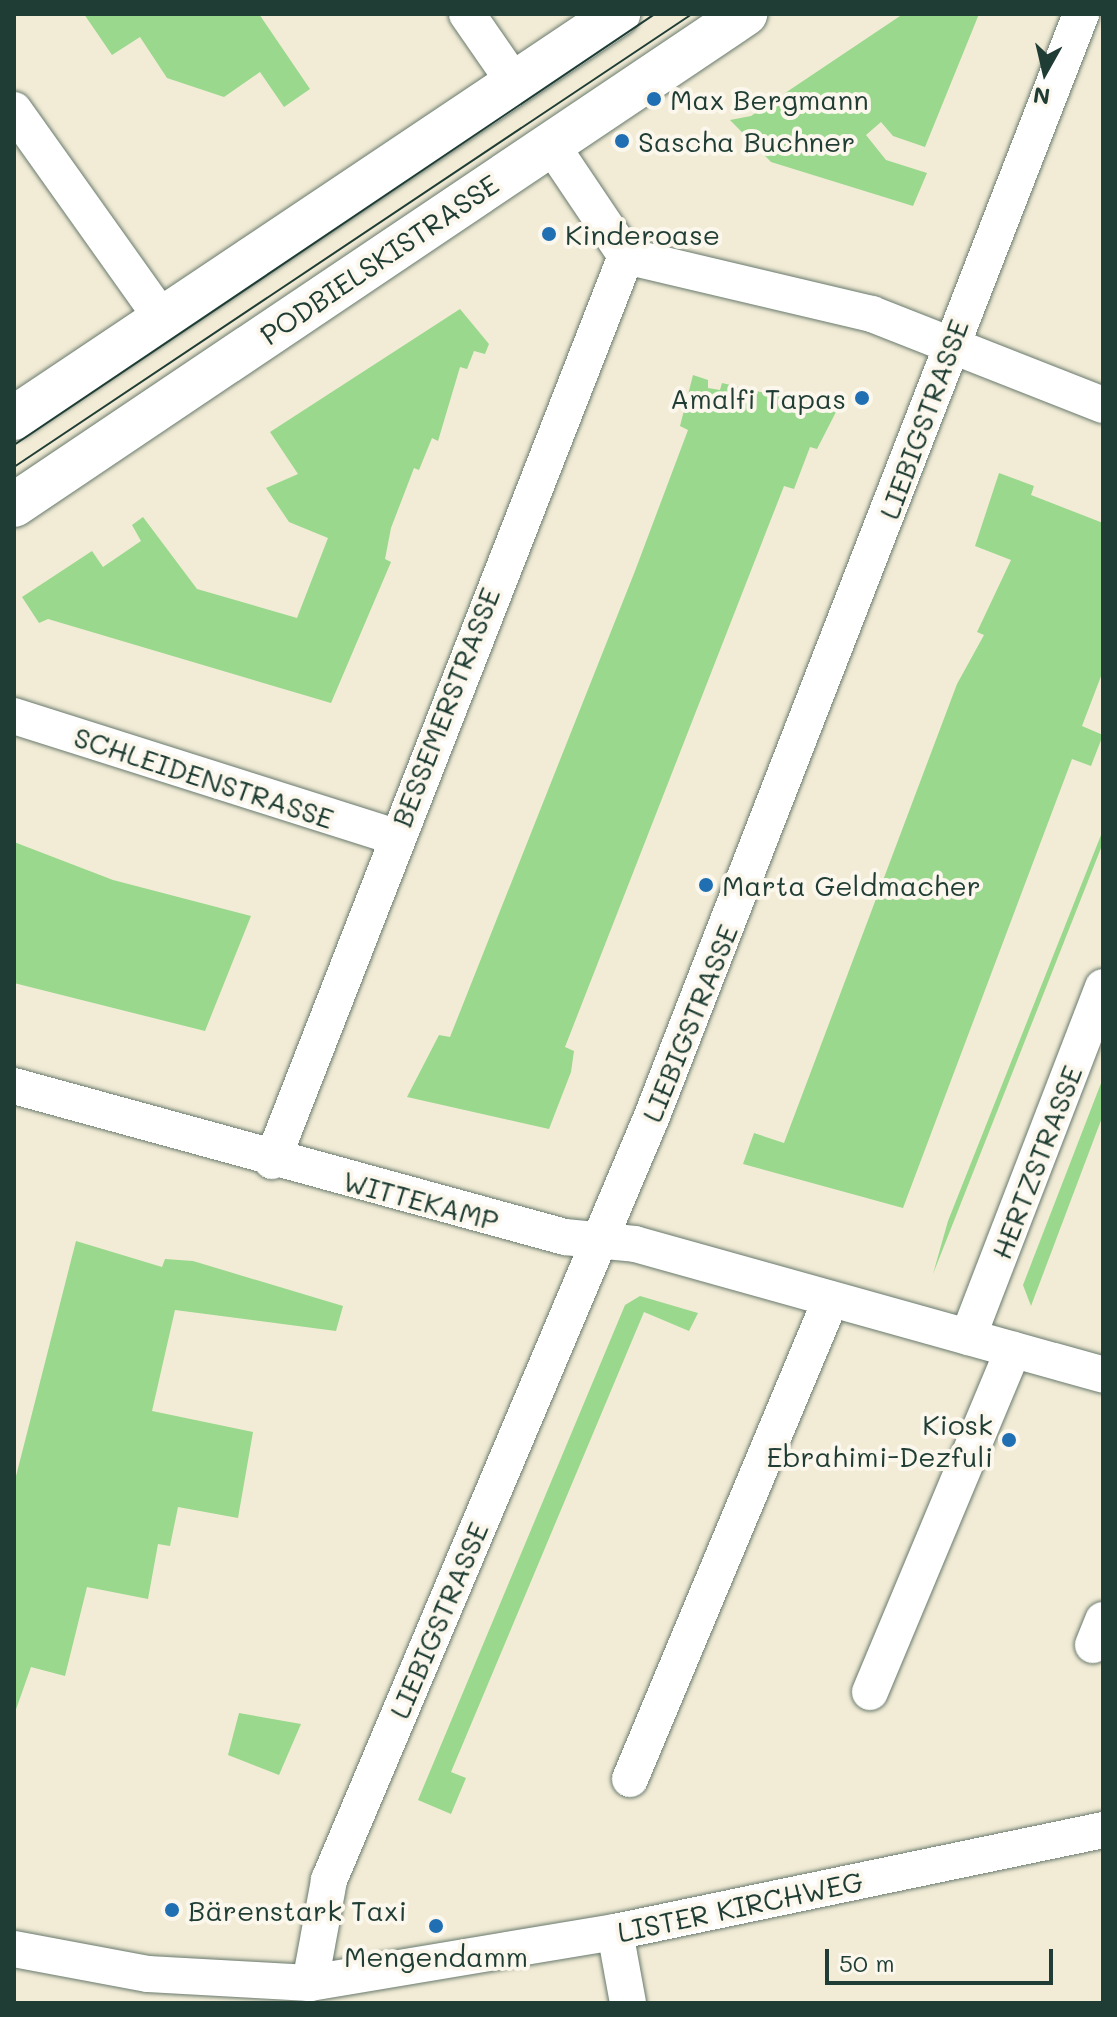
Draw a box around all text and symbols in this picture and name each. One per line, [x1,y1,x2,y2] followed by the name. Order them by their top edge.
[1005,32,1085,112] north arrow
[1031,81,1052,112] text: N
[670,82,869,116] place label: Max Bergmann
[645,90,663,108] marker: Max Bergmann
[638,124,855,158] place label: Sascha Buchner
[613,132,631,150] marker: Sascha Buchner
[253,167,505,351] street label: PODBIELSKISTRASSE
[565,217,720,251] place label: Kinderoase
[540,225,558,243] marker: Kinderoase
[871,315,975,523] street label: LIEBIGSTRASSE
[670,381,846,415] place label: Amalfi Tapas
[853,389,871,407] marker: Amalfi Tapas
[384,583,506,831] street label: BESSEMERSTRASSE
[70,719,338,835] street label: SCHLEIDENSTRASSE
[722,868,981,902] place label: Marta Geldmacher
[697,876,715,894] marker: Marta Geldmacher
[634,919,744,1127] street label: LIEBIGSTRASSE
[984,1060,1088,1264] street label: HERTZSTRASSE
[339,1163,503,1237] street label: WITTEKAMP
[767,1407,993,1473] place label: Kiosk Ebrahimi-Dezfuli
[1000,1431,1018,1449] marker: Kiosk Ebrahimi-Dezfuli
[382,1517,494,1723] street label: LIEBIGSTRASSE
[614,1864,866,1948] street label: LISTER KIRCHWEG
[188,1893,407,1927] place label: Bärenstark Taxi
[163,1901,181,1919] marker: Bärenstark Taxi
[427,1917,445,1935] marker: Mengendamm
[829,1933,1057,1983] scale bar
[344,1939,528,1973] place label: Mengendamm
[839,1947,895,1978] text: 50 m

